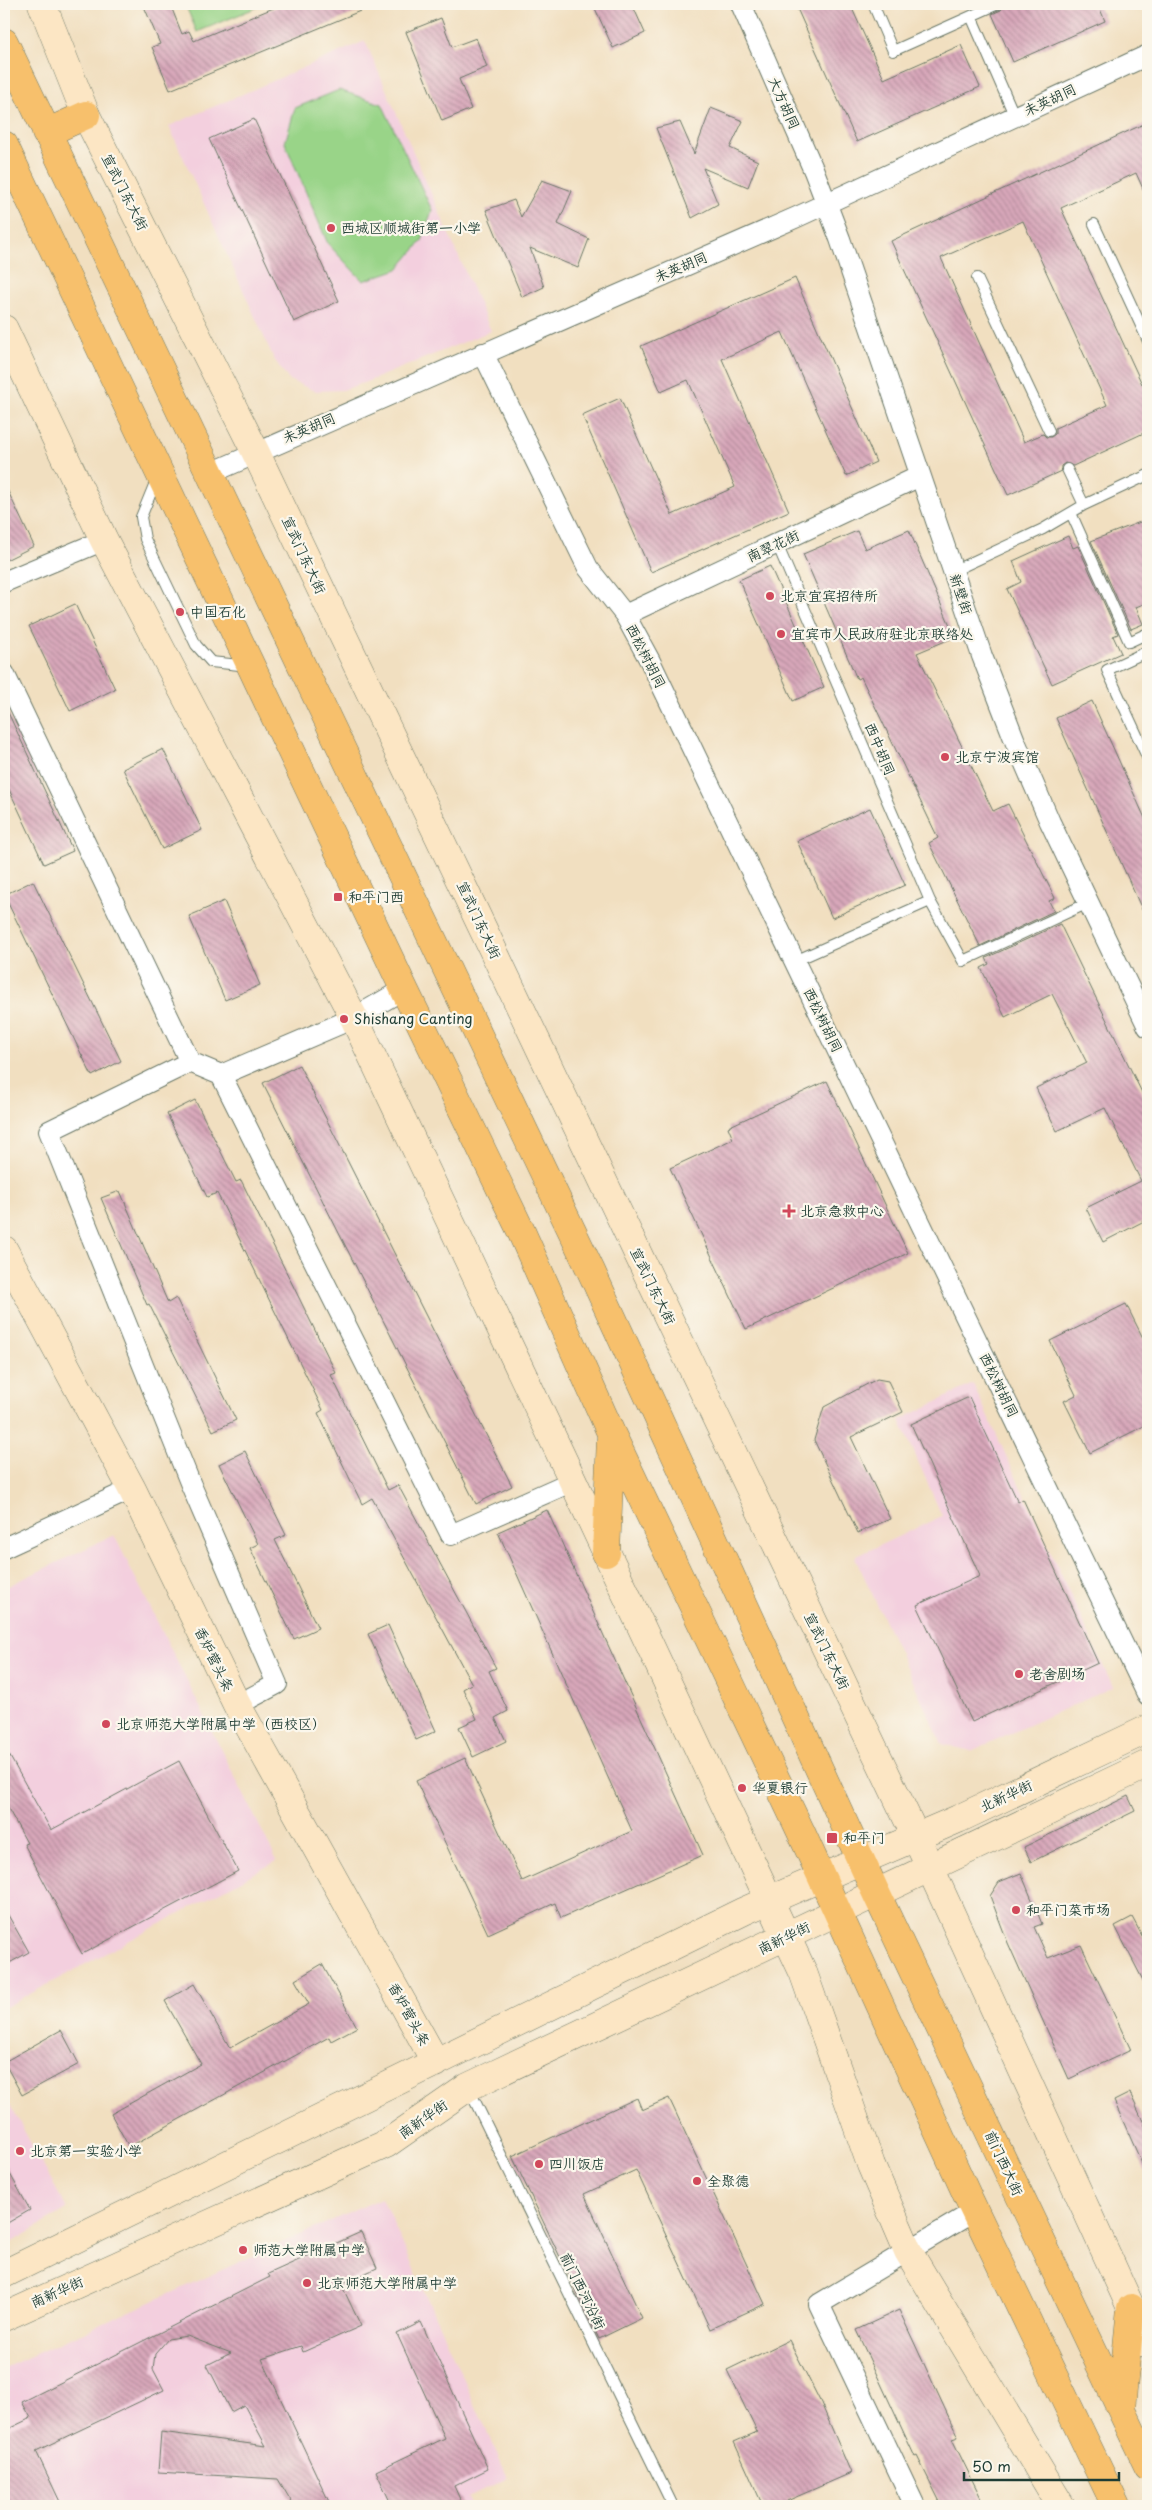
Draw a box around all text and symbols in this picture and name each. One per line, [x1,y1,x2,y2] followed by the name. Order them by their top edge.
[763,73,805,133] street label: 大方胡同
[1020,78,1080,121] street label: 未英胡同
[97,150,154,234] street label: 宣武门东大街
[341,217,481,238] place label: 西城区顺城街第一小学
[325,222,337,234] marker: 西城区顺城街第一小学
[651,246,711,287] street label: 未英胡同
[279,407,339,448] street label: 未英胡同
[277,512,332,597] street label: 宣武门东大街
[743,524,803,567] street label: 南翠花街
[945,571,978,617] street label: 新壁街
[780,585,878,606] place label: 北京宜宾招待所
[764,590,776,602] marker: 北京宜宾招待所
[190,601,246,622] place label: 中国石化
[174,606,186,618] marker: 中国石化
[621,620,672,692] street label: 西松树胡同
[791,623,973,644] place label: 宜宾市人民政府驻北京联络处
[775,628,787,640] marker: 宜宾市人民政府驻北京联络处
[860,719,901,779] street label: 西中胡同
[955,746,1039,767] place label: 北京宁波宾馆
[939,751,951,763] marker: 北京宁波宾馆
[452,877,507,962] street label: 宣武门东大街
[348,886,404,907] place label: 和平门西
[332,891,344,903] marker: 和平门西
[799,984,848,1056] street label: 西松树胡同
[354,1008,473,1029] place label: Shishang Canting
[338,1013,350,1025] marker: Shishang Canting
[800,1200,884,1221] place label: 北京急救中心
[782,1204,796,1218] marker: 北京急救中心
[626,1243,681,1328] street label: 宣武门东大街
[975,1349,1024,1421] street label: 西松树胡同
[800,1608,855,1693] street label: 宣武门东大街
[190,1623,239,1695] street label: 香炉营头条
[1029,1663,1085,1684] place label: 老舍剧场
[1013,1668,1025,1680] marker: 老舍剧场
[116,1713,326,1734] place label: 北京师范大学附属中学（西校区）
[100,1718,112,1730] marker: 北京师范大学附属中学（西校区）
[976,1774,1036,1817] street label: 北新华街
[752,1777,808,1798] place label: 华夏银行
[736,1782,748,1794] marker: 华夏银行
[843,1827,885,1848] place label: 和平门
[825,1831,839,1845] marker: 和平门
[1026,1899,1110,1920] place label: 和平门菜市场
[1010,1904,1022,1916] marker: 和平门菜市场
[754,1916,814,1959] street label: 南新华街
[383,1978,436,2049] street label: 香炉营头条
[394,2094,452,2143] street label: 南新华街
[980,2127,1029,2199] street label: 前门西大街
[30,2140,142,2161] place label: 北京第一实验小学
[14,2145,26,2157] marker: 北京第一实验小学
[549,2153,605,2174] place label: 四川饭店
[533,2158,545,2170] marker: 四川饭店
[707,2170,749,2191] place label: 全聚德
[691,2175,703,2187] marker: 全聚德
[253,2239,365,2260] place label: 师范大学附属中学
[237,2244,249,2256] marker: 师范大学附属中学
[556,2248,611,2333] street label: 前门西河沿街
[27,2271,87,2313] street label: 南新华街
[317,2272,457,2293] place label: 北京师范大学附属中学
[301,2277,313,2289] marker: 北京师范大学附属中学
[964,2450,1120,2482] scale bar
[972,2454,1011,2477] text: 50 m

